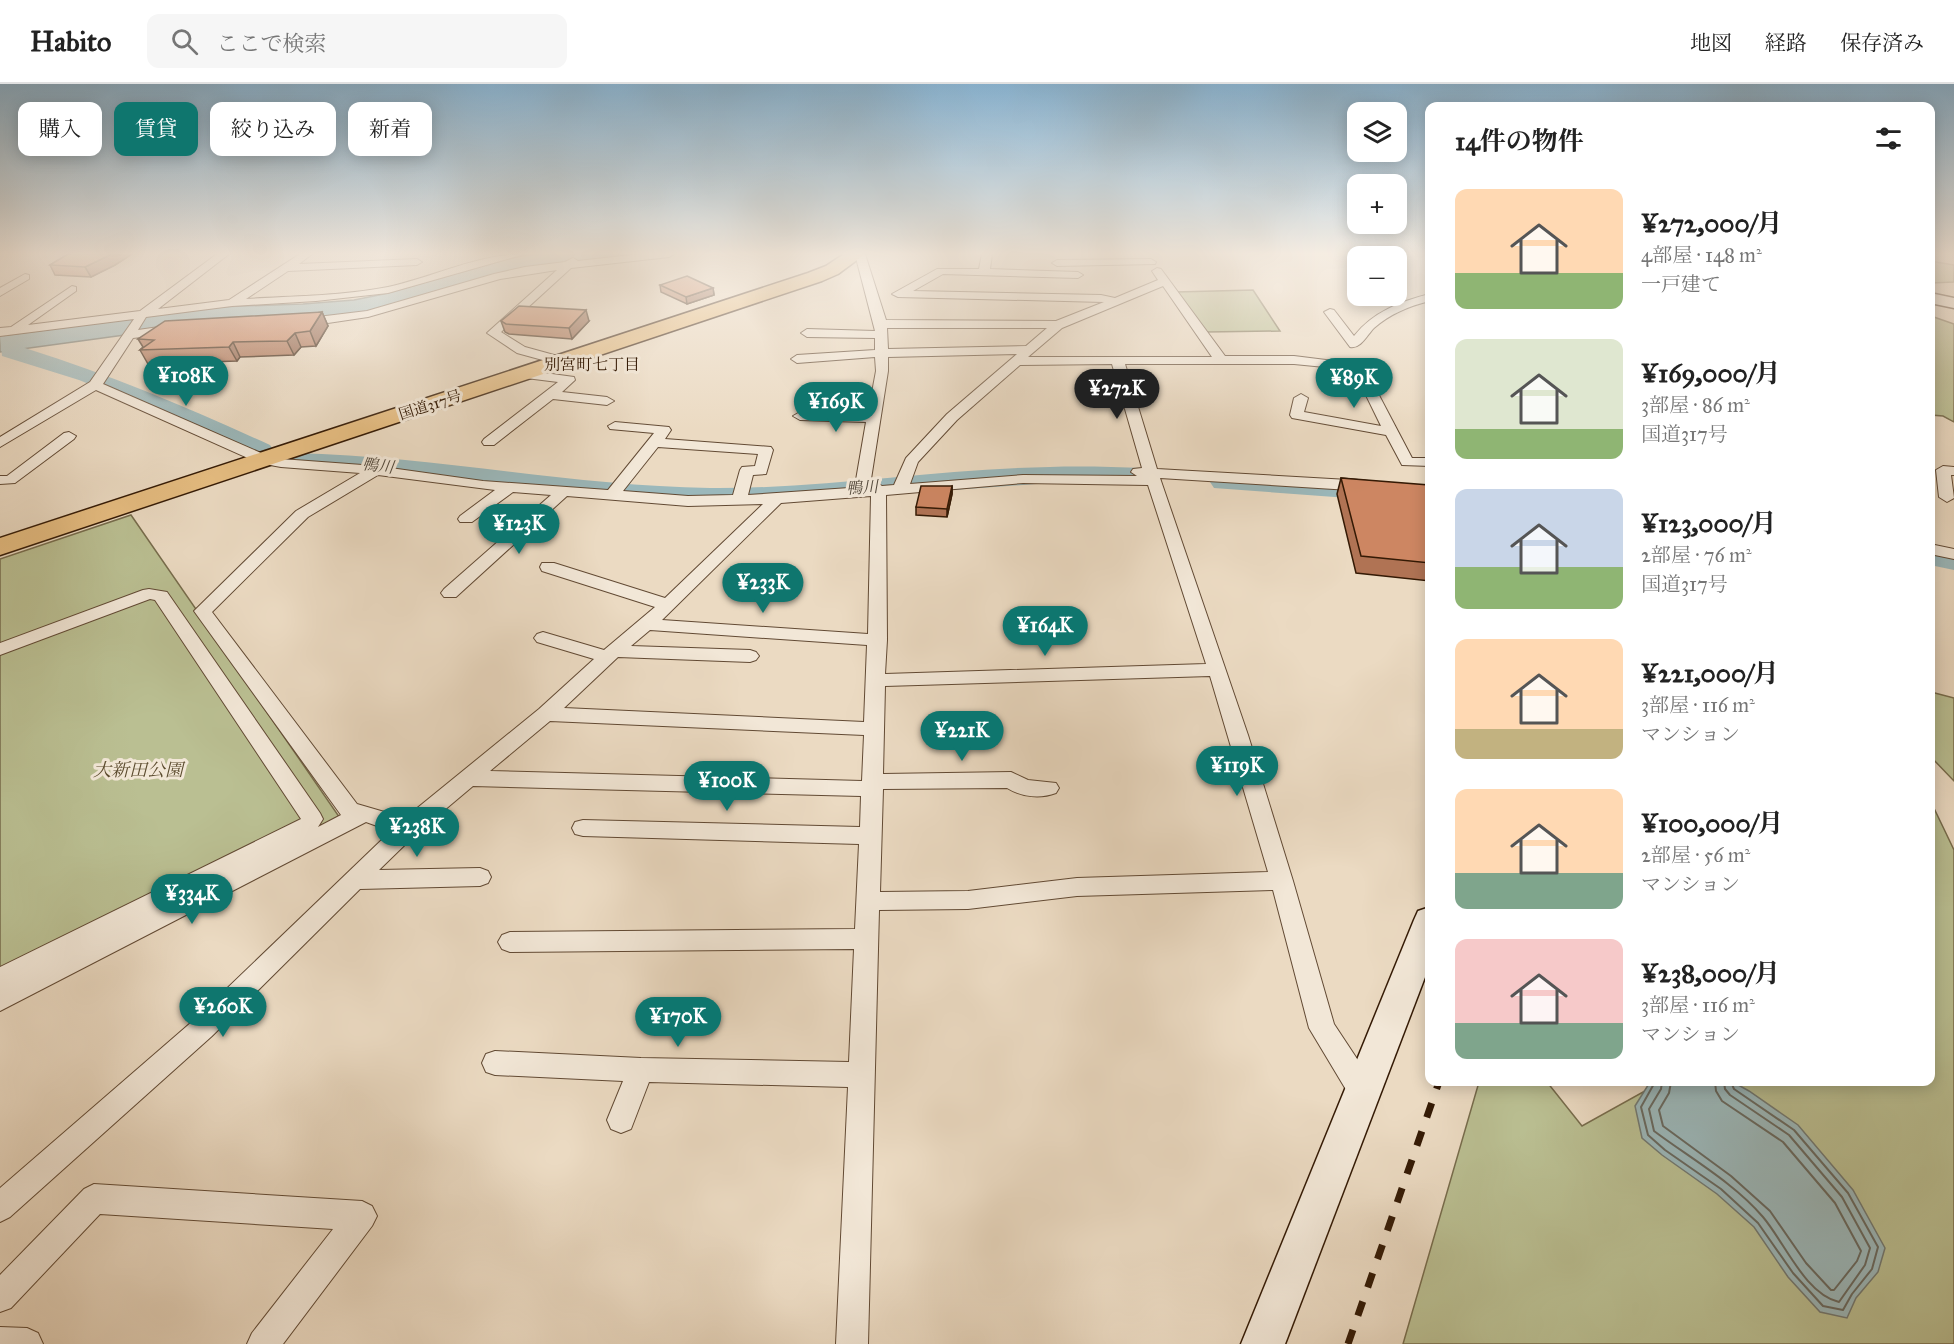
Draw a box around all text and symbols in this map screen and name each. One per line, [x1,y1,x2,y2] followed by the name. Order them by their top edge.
[147,14,567,68] search box
[30,24,111,59] text: Habito
[168,25,201,58] icon: search
[216,30,326,57] text: ここで検索
[1690,30,1732,56] text: 地図
[1765,30,1807,56] text: 経路
[1840,30,1924,56] text: 保存済み
[18,102,102,156] chip: 購入
[114,102,198,156] chip: 賃貸
[210,102,336,156] chip: 絞り込み
[348,102,432,156] chip: 新着
[1347,102,1407,306] map controls
[1347,102,1407,162] button: layers
[1872,122,1905,155] icon: filters
[1455,125,1584,157] text: 14件の物件
[1347,174,1407,234] button: +
[1641,207,1783,239] text: ¥272,000/月
[1503,213,1575,285] icon: home
[1641,243,1762,267] text: 4部屋 · 148 m²
[1347,246,1407,306] button: −
[1641,272,1721,296] text: 一戸建て
[544,355,640,374] district label: 別宮町七丁目
[144,356,228,407] pin: ¥108K
[1641,357,1781,389] text: ¥169,000/月
[1318,358,1390,409] pin: ¥89K
[157,363,215,387] text: ¥108K
[1503,363,1575,435] icon: home
[1330,365,1378,389] text: ¥89K
[1075,369,1159,420] pin: ¥272K
[1088,376,1146,400] text: ¥272K
[794,382,878,433] pin: ¥169K
[396,386,464,424] street label: 国道317号
[808,389,864,413] text: ¥169K
[1641,393,1750,417] text: 3部屋 · 86 m²
[1641,422,1728,446] text: 国道317号
[361,454,397,477] water label: 鴨川
[845,477,881,498] water label: 鴨川
[477,504,561,555] pin: ¥123K
[1641,507,1777,539] text: ¥123,000/月
[492,511,546,535] text: ¥123K
[1503,513,1575,585] icon: home
[1641,543,1752,567] text: 2部屋 · 76 m²
[721,563,805,614] pin: ¥233K
[736,570,790,594] text: ¥233K
[1641,572,1728,596] text: 国道317号
[1003,606,1087,657] pin: ¥164K
[1017,613,1073,637] text: ¥164K
[1641,657,1779,689] text: ¥221,000/月
[1503,663,1575,735] icon: home
[1641,693,1755,717] text: 3部屋 · 116 m²
[920,711,1004,762] pin: ¥221K
[935,718,989,742] text: ¥221K
[1641,722,1740,746] text: マンション
[1195,746,1279,797] pin: ¥119K
[1210,753,1264,777] text: ¥119K
[93,759,186,781] park label: 大新田公園
[685,761,769,812] pin: ¥100K
[698,768,756,792] text: ¥100K
[375,807,459,858] pin: ¥238K
[1641,807,1784,839] text: ¥100,000/月
[1503,813,1575,885] icon: home
[389,814,445,838] text: ¥238K
[1641,843,1750,867] text: 2部屋 · 56 m²
[1641,872,1740,896] text: マンション
[150,874,234,925] pin: ¥334K
[165,881,219,905] text: ¥334K
[1641,957,1780,989] text: ¥238,000/月
[1503,963,1575,1035] icon: home
[181,987,265,1038] pin: ¥260K
[1641,993,1755,1017] text: 3部屋 · 116 m²
[193,994,253,1018] text: ¥260K
[636,997,720,1048] pin: ¥170K
[649,1004,707,1028] text: ¥170K
[1641,1022,1740,1046] text: マンション

